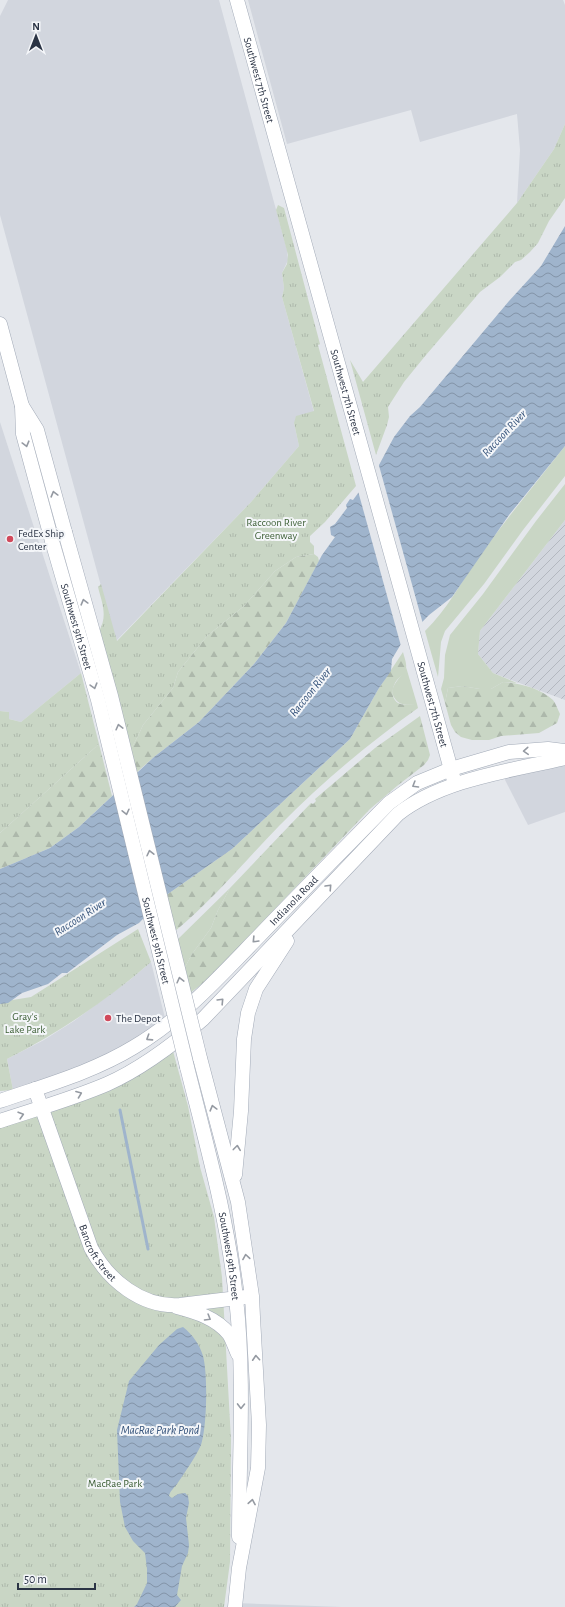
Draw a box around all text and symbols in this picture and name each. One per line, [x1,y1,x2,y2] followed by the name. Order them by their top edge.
[16,16,56,56] north arrow
[32,21,40,32] text: N
[242,36,277,125] street label: Southwest 7th Street
[329,348,363,437] street label: Southwest 7th Street
[480,407,529,459] water label: Raccoon River
[22,441,30,448] one-way arrow
[50,491,59,498] one-way arrow
[246,517,306,541] park label: Raccoon River Greenway
[18,528,65,552] place label: FedEx Ship Center
[5,534,15,544] marker: FedEx Ship Center
[59,582,95,671] street label: Southwest 9th Street
[80,599,89,606] one-way arrow
[416,660,450,749] street label: Southwest 7th Street
[287,665,334,719] water label: Raccoon River
[89,682,98,689] one-way arrow
[115,724,123,730] one-way arrow
[523,746,529,755] one-way arrow
[412,780,419,787] one-way arrow
[121,809,129,815] one-way arrow
[146,850,154,857] one-way arrow
[267,873,320,927] street label: Indianola Road
[325,884,332,892] one-way arrow
[52,895,109,938] water label: Raccoon River
[140,896,172,986] street label: Southwest 9th Street
[252,935,260,943] one-way arrow
[177,977,185,983] one-way arrow
[217,998,224,1006] one-way arrow
[5,1011,45,1035] park label: Gray's Lake Park
[103,1013,113,1023] marker: The Depot
[116,1013,161,1024] place label: The Depot
[146,1033,153,1040] one-way arrow
[76,1091,83,1099] one-way arrow
[209,1105,218,1112] one-way arrow
[18,1111,25,1119] one-way arrow
[232,1145,241,1151] one-way arrow
[217,1211,242,1301] street label: Southwest 9th Street
[78,1223,119,1284] street label: Bancroft Street
[242,1254,251,1260] one-way arrow
[204,1313,211,1320] one-way arrow
[252,1355,261,1361] one-way arrow
[237,1403,245,1409] one-way arrow
[121,1424,200,1436] water label: MacRae Park Pond
[88,1478,142,1489] park label: MacRae Park
[247,1499,256,1505] one-way arrow
[18,1565,95,1591] scale bar
[24,1573,47,1585] text: 50 m

